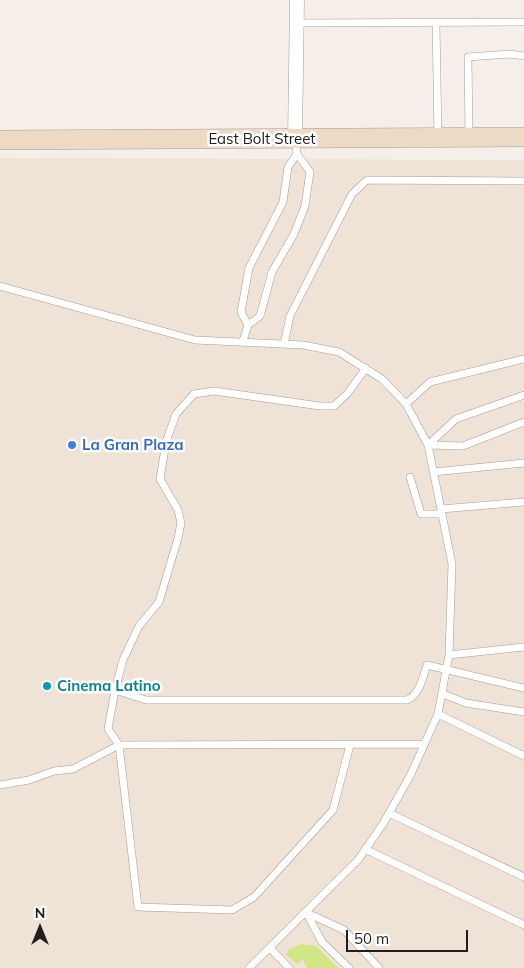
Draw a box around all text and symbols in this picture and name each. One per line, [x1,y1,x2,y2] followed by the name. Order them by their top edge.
[208,130,316,148] street label: East Bolt Street
[82,436,184,454] place label: La Gran Plaza
[66,439,78,451] marker: La Gran Plaza
[57,677,161,695] place label: Cinema Latino
[41,680,53,692] marker: Cinema Latino
[15,903,65,953] north arrow
[35,904,45,922] text: N
[349,920,472,952] scale bar
[354,929,389,948] text: 50 m

